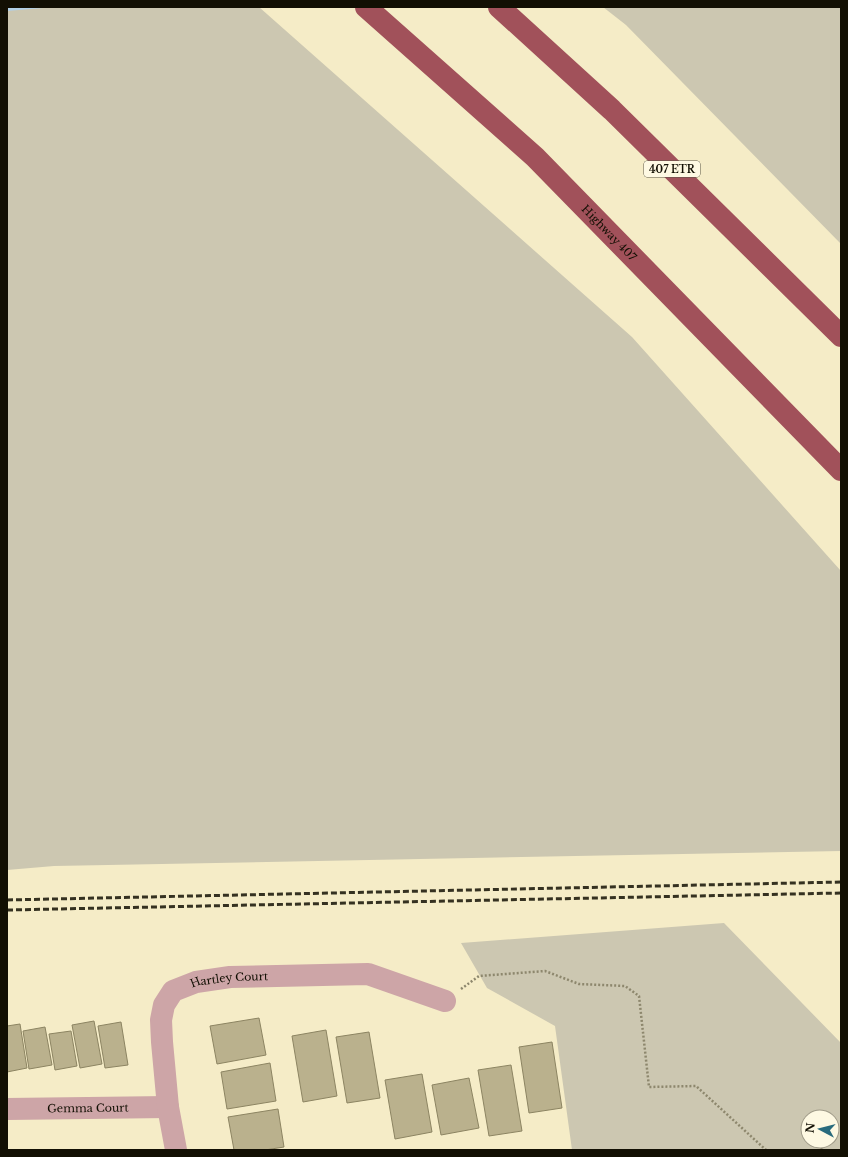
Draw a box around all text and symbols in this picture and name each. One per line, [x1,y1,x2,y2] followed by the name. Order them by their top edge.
[644,161,700,177] road number: 407 ETR
[579,202,640,264] street label: Highway 407
[188,969,269,991] street label: Hartley Court
[47,1100,130,1115] street label: Gemma Court
[800,1109,840,1149] north arrow
[802,1121,818,1134] text: N

